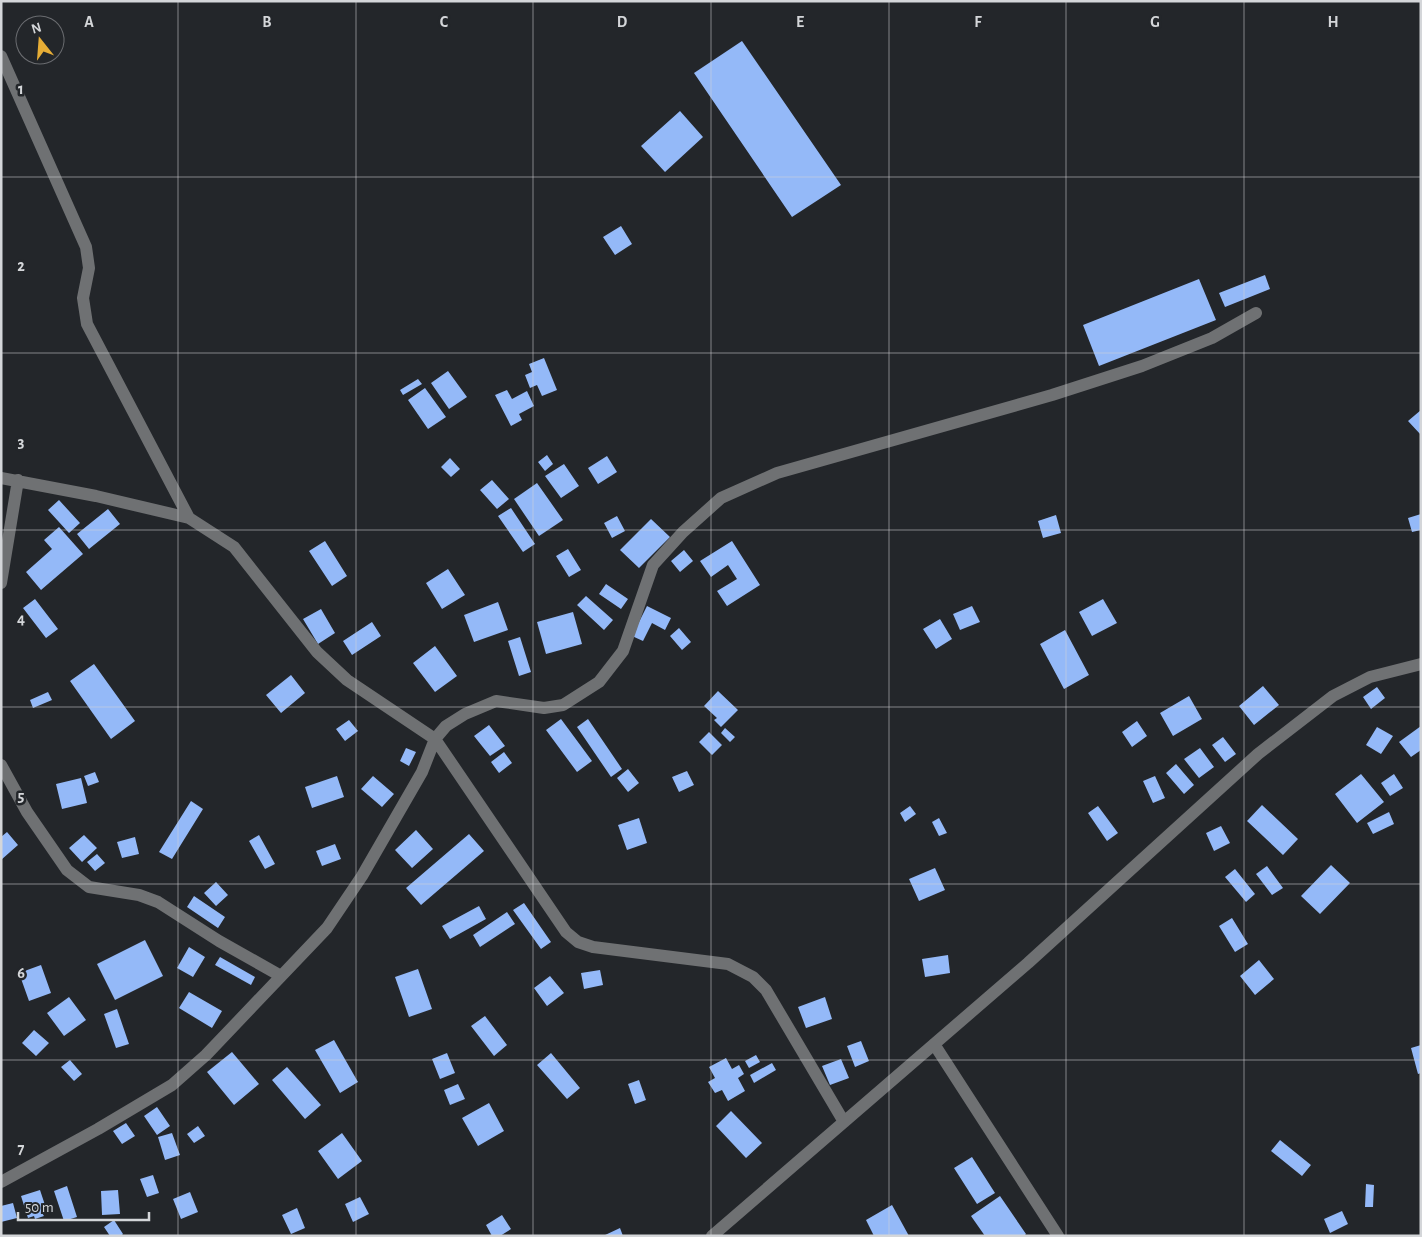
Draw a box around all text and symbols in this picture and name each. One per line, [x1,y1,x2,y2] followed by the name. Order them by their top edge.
[84,14,94,30] text: A
[262,14,272,30] text: B
[440,14,449,30] text: C
[617,14,628,30] text: D
[796,14,804,30] text: E
[974,14,982,30] text: F
[1150,14,1160,30] text: G
[1327,14,1339,30] text: H
[15,15,65,65] north arrow
[30,20,43,37] text: N
[18,81,24,97] text: 1
[17,258,25,274] text: 2
[18,434,25,450] text: 3
[17,611,25,627] text: 4
[18,788,25,804] text: 5
[17,965,25,981] text: 6
[18,1141,25,1157] text: 7
[18,1190,149,1222] scale bar
[25,1200,54,1215] text: 50 m

